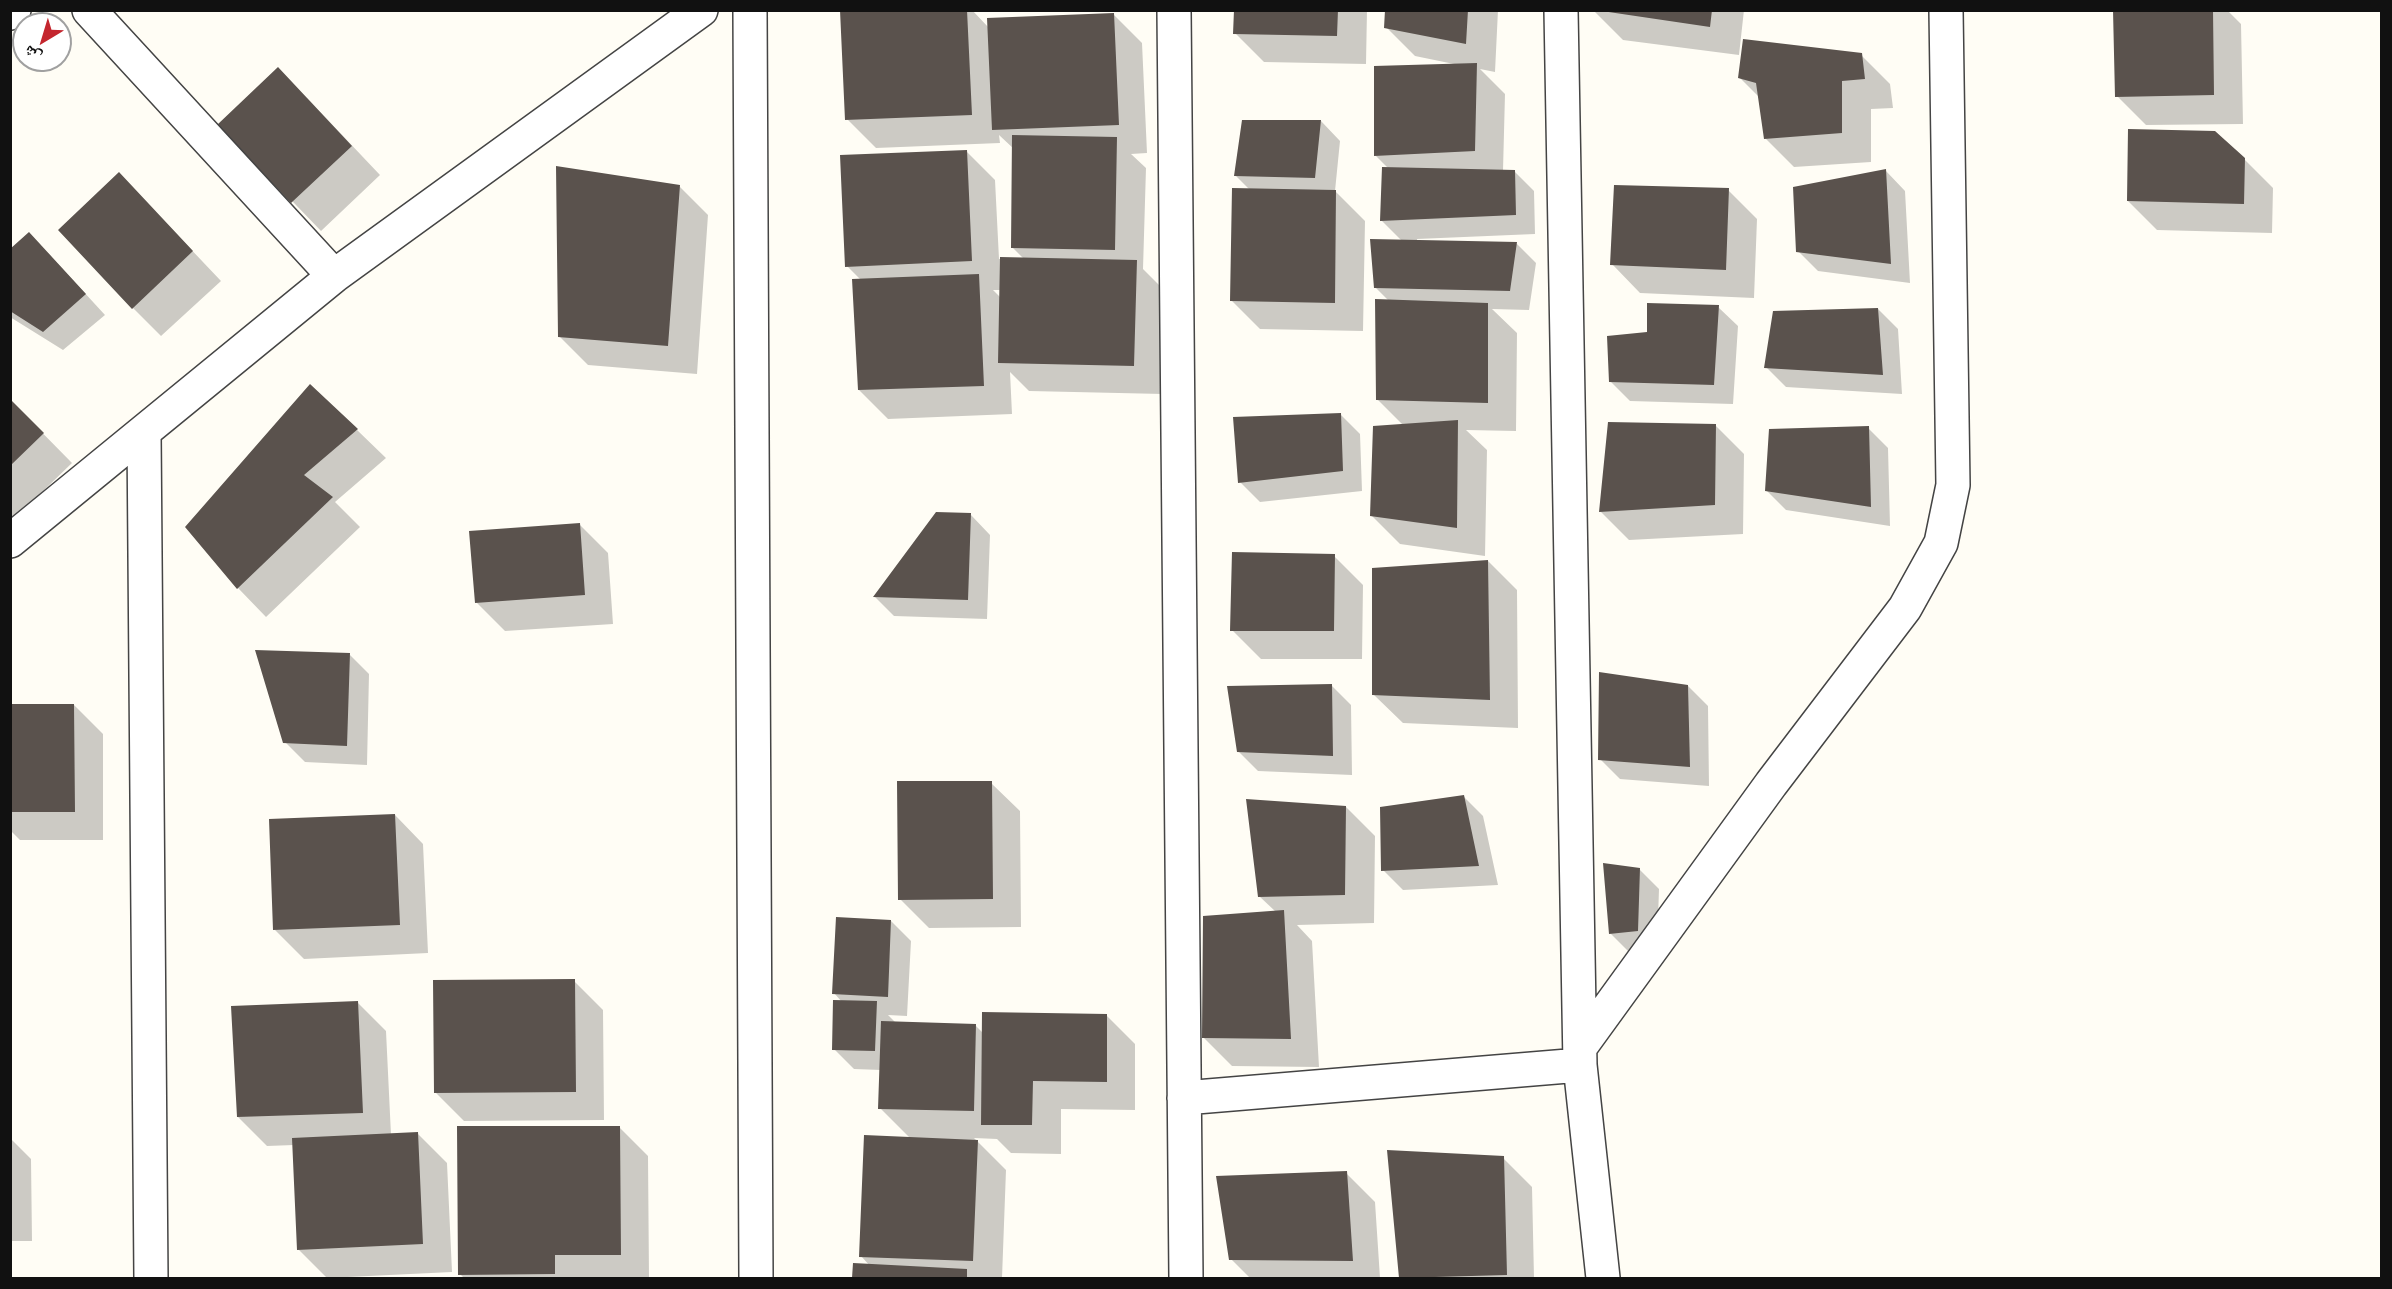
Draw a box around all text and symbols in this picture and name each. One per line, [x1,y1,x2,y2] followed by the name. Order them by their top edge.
[12,12,72,72] north arrow
[19,42,45,68] text: ش

